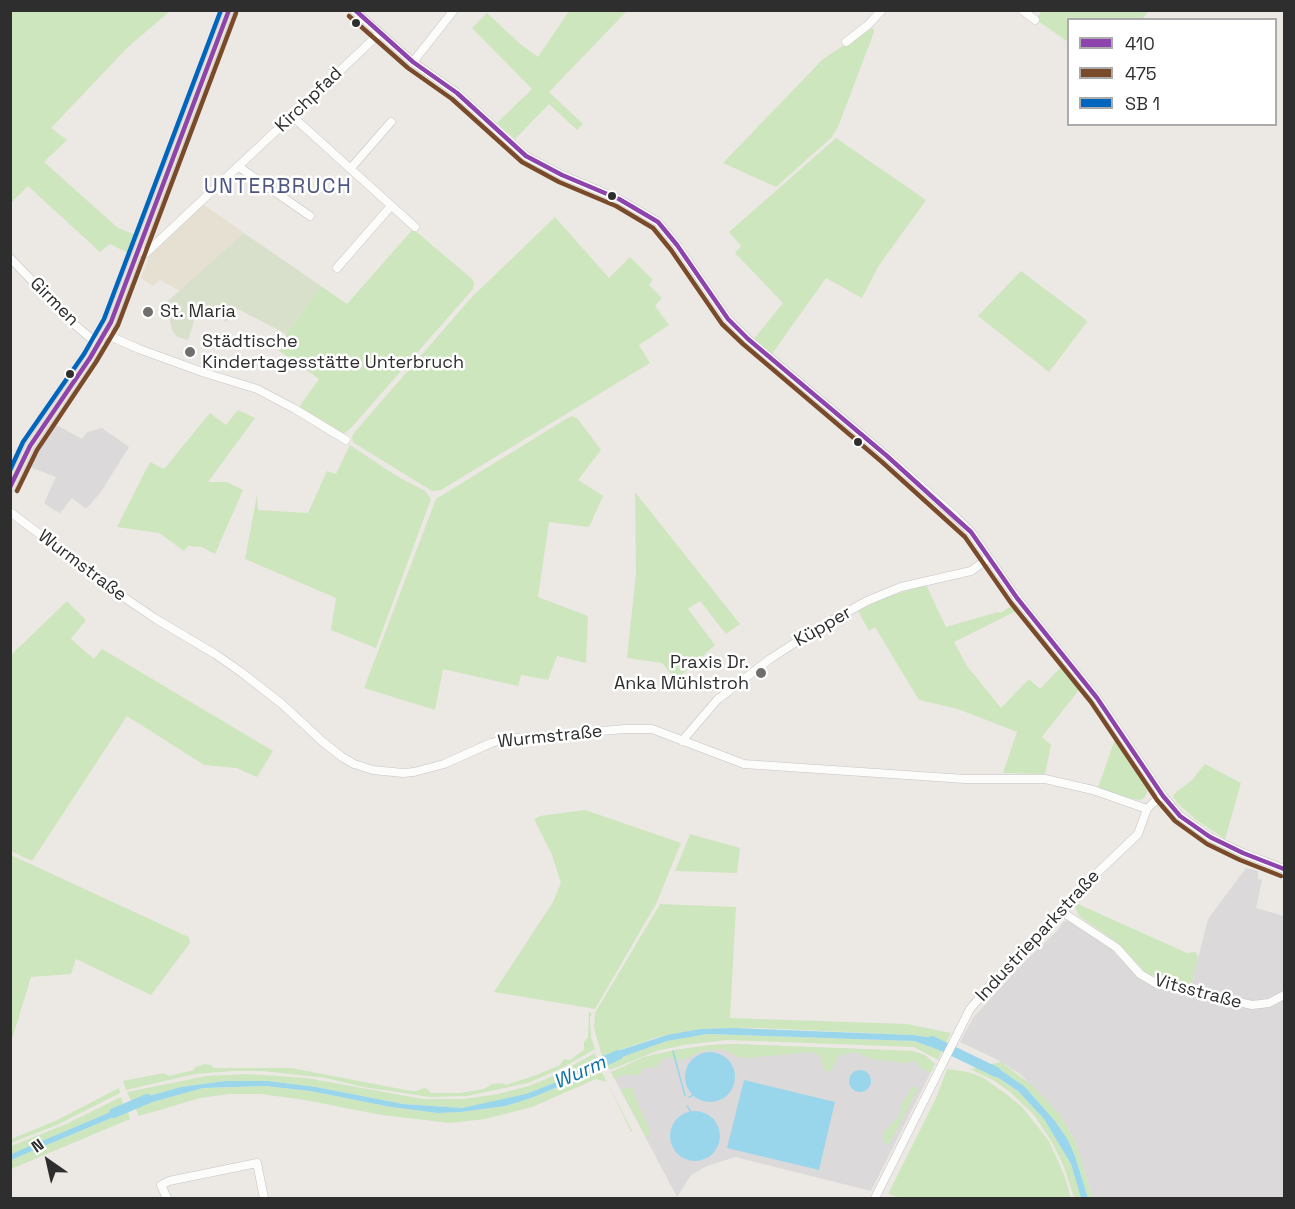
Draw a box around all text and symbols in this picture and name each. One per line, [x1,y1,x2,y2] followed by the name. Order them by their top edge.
[350,17,362,29] unlabelled marker
[1067,18,1277,126] legend
[1125,32,1155,55] text: 410
[1125,62,1157,85] text: 475
[271,63,347,137] street label: Kirchpfad
[1125,92,1160,115] text: SB 1
[204,174,352,200] district label: UNTERBRUCH
[606,190,618,202] unlabelled marker
[25,273,83,331] street label: Girmen
[160,301,236,323] place label: St. Maria
[141,305,155,319] marker: St. Maria
[202,331,464,374] place label: Städtische Kindertagesstätte Unterbruch
[183,345,197,359] marker: Städtische Kindertagesstätte Unterbruch
[64,368,76,380] unlabelled marker
[852,436,864,448] unlabelled marker
[33,526,131,606] street label: Wurmstraße
[791,602,855,652] street label: Küpper
[614,652,749,694] place label: Praxis Dr. Anka Mühlstroh
[754,666,768,680] marker: Praxis Dr. Anka Mühlstroh
[496,721,604,753] street label: Wurmstraße
[971,866,1105,1006] street label: Industrieparkstraße
[1152,970,1244,1014] street label: Vitsstraße
[550,1051,610,1095] water label: Wurm
[18,1131,78,1191] north arrow
[27,1134,48,1157] text: N

